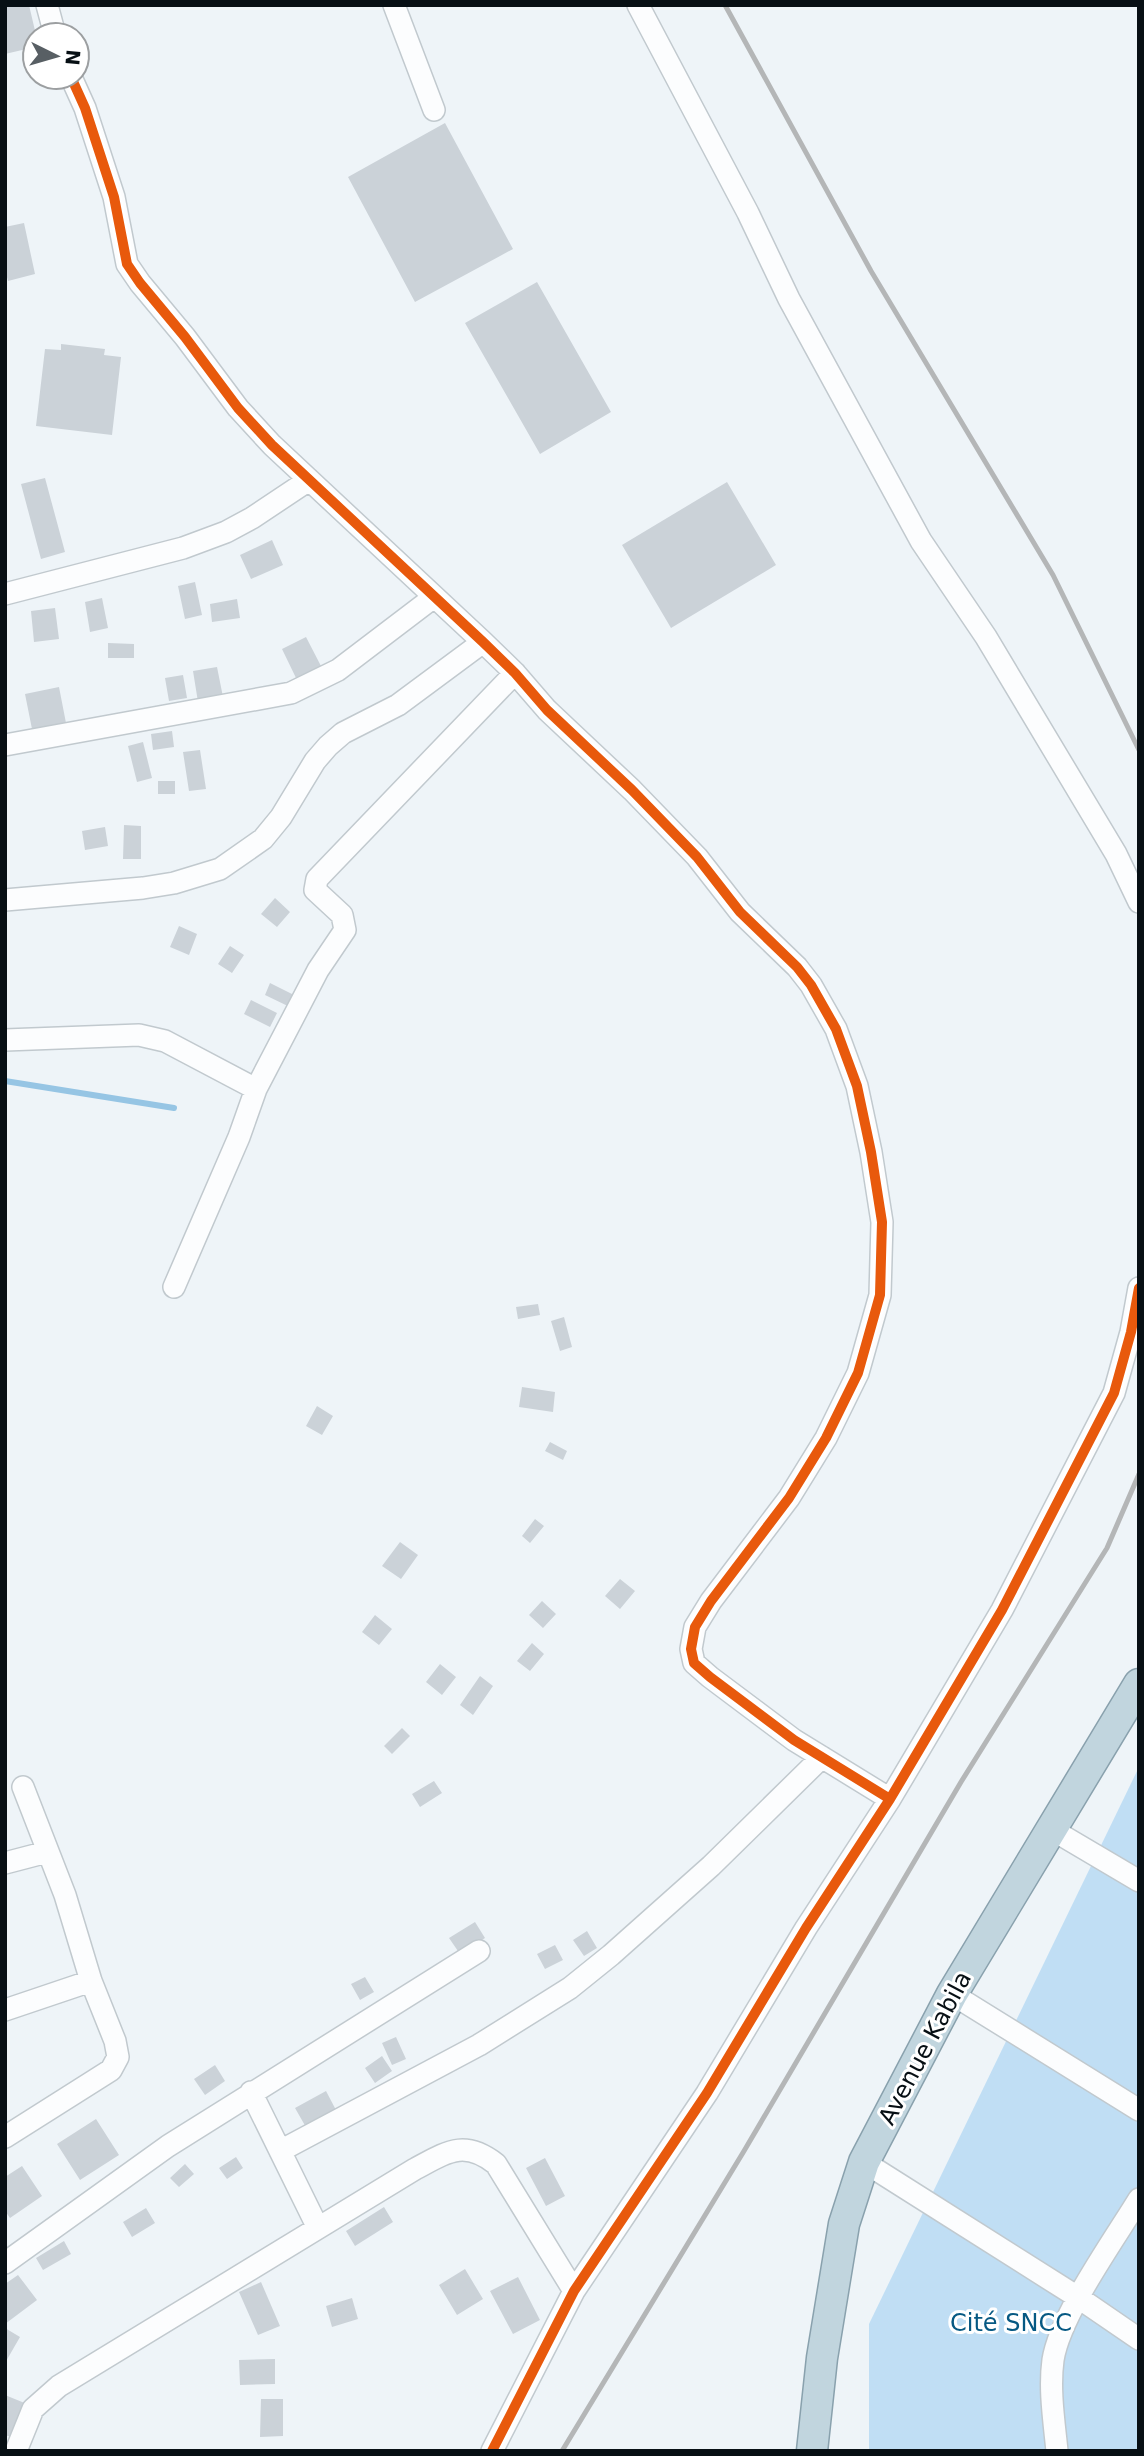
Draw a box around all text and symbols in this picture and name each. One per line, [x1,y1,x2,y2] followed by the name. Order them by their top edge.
[21,21,91,91] north arrow
[61,49,85,66] text: N
[873,1966,977,2130] street label: Avenue Kabila
[950,2309,1072,2337] park label: Cité SNCC

